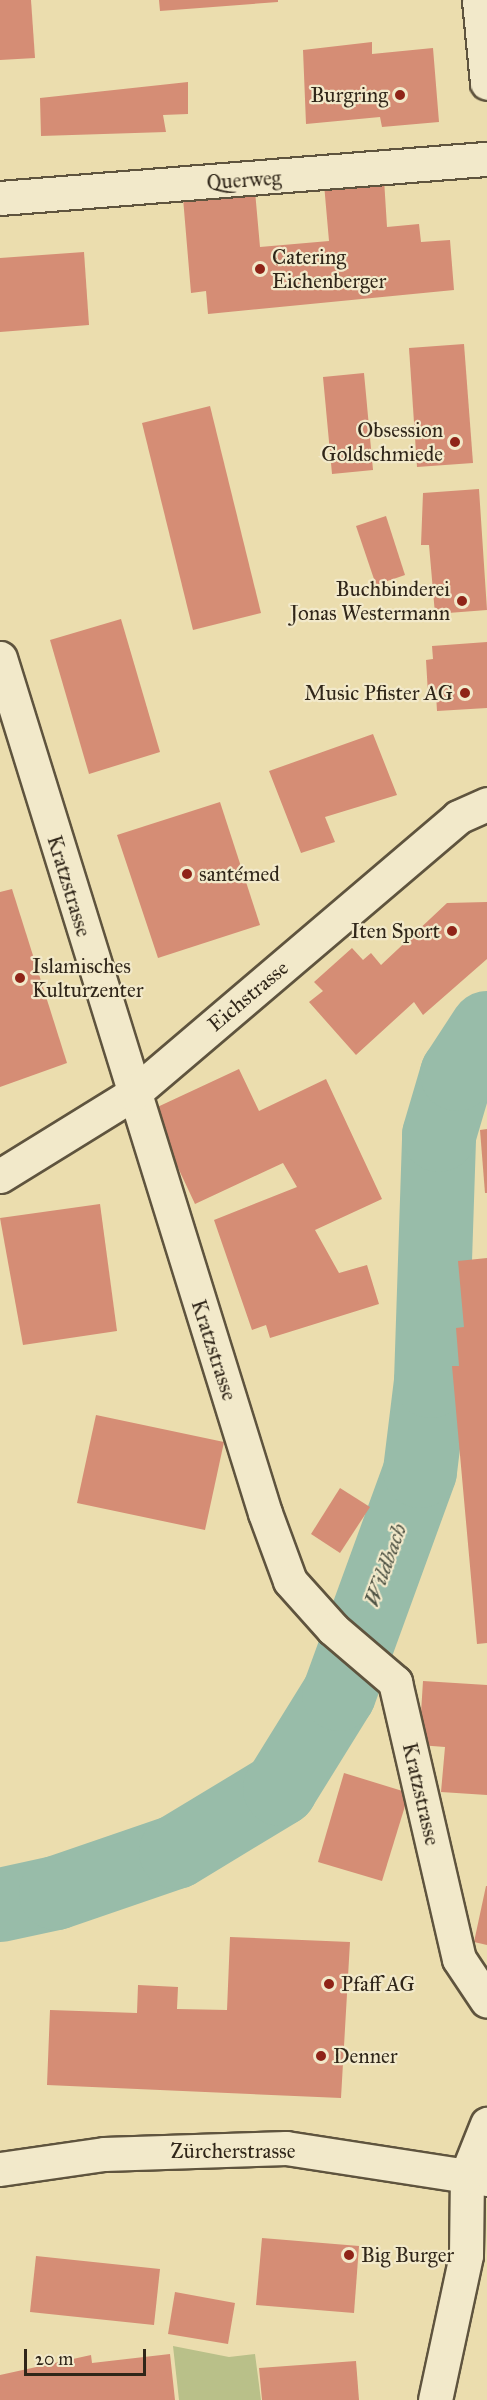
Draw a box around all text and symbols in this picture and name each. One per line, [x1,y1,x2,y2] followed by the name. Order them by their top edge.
[310,82,388,108] place label: Burgring
[393,88,407,102] marker: Burgring
[206,165,282,195] street label: Querweg
[272,244,386,294] place label: Catering Eichenberger
[253,262,267,276] marker: Catering Eichenberger
[321,417,443,467] place label: Obsession Goldschmiede
[448,435,462,449] marker: Obsession Goldschmiede
[290,576,450,626] place label: Buchbinderei Jonas Westermann
[455,594,469,608] marker: Buchbinderei Jonas Westermann
[304,680,453,706] place label: Music Pfister AG
[458,686,472,700] marker: Music Pfister AG
[42,832,96,940] street label: Kratzstrasse
[199,861,280,887] place label: santémed
[180,867,194,881] marker: santémed
[351,918,440,944] place label: Iten Sport
[445,924,459,938] marker: Iten Sport
[32,953,144,1003] place label: Islamisches Kulturzenter
[203,955,293,1037] street label: Eichstrasse
[13,971,27,985] marker: Islamisches Kulturzenter
[186,1296,242,1404] street label: Kratzstrasse
[358,1520,412,1610] water label: Wildbach
[397,1740,445,1848] street label: Kratzstrasse
[341,1971,415,1997] place label: Pfaff AG
[322,1977,336,1991] marker: Pfaff AG
[333,2043,398,2069] place label: Denner
[314,2049,328,2063] marker: Denner
[170,2138,296,2164] street label: Zürcherstrasse
[361,2242,454,2268] place label: Big Burger
[342,2248,356,2262] marker: Big Burger
[27,2337,148,2375] scale bar
[35,2348,73,2370] text: 20 m

